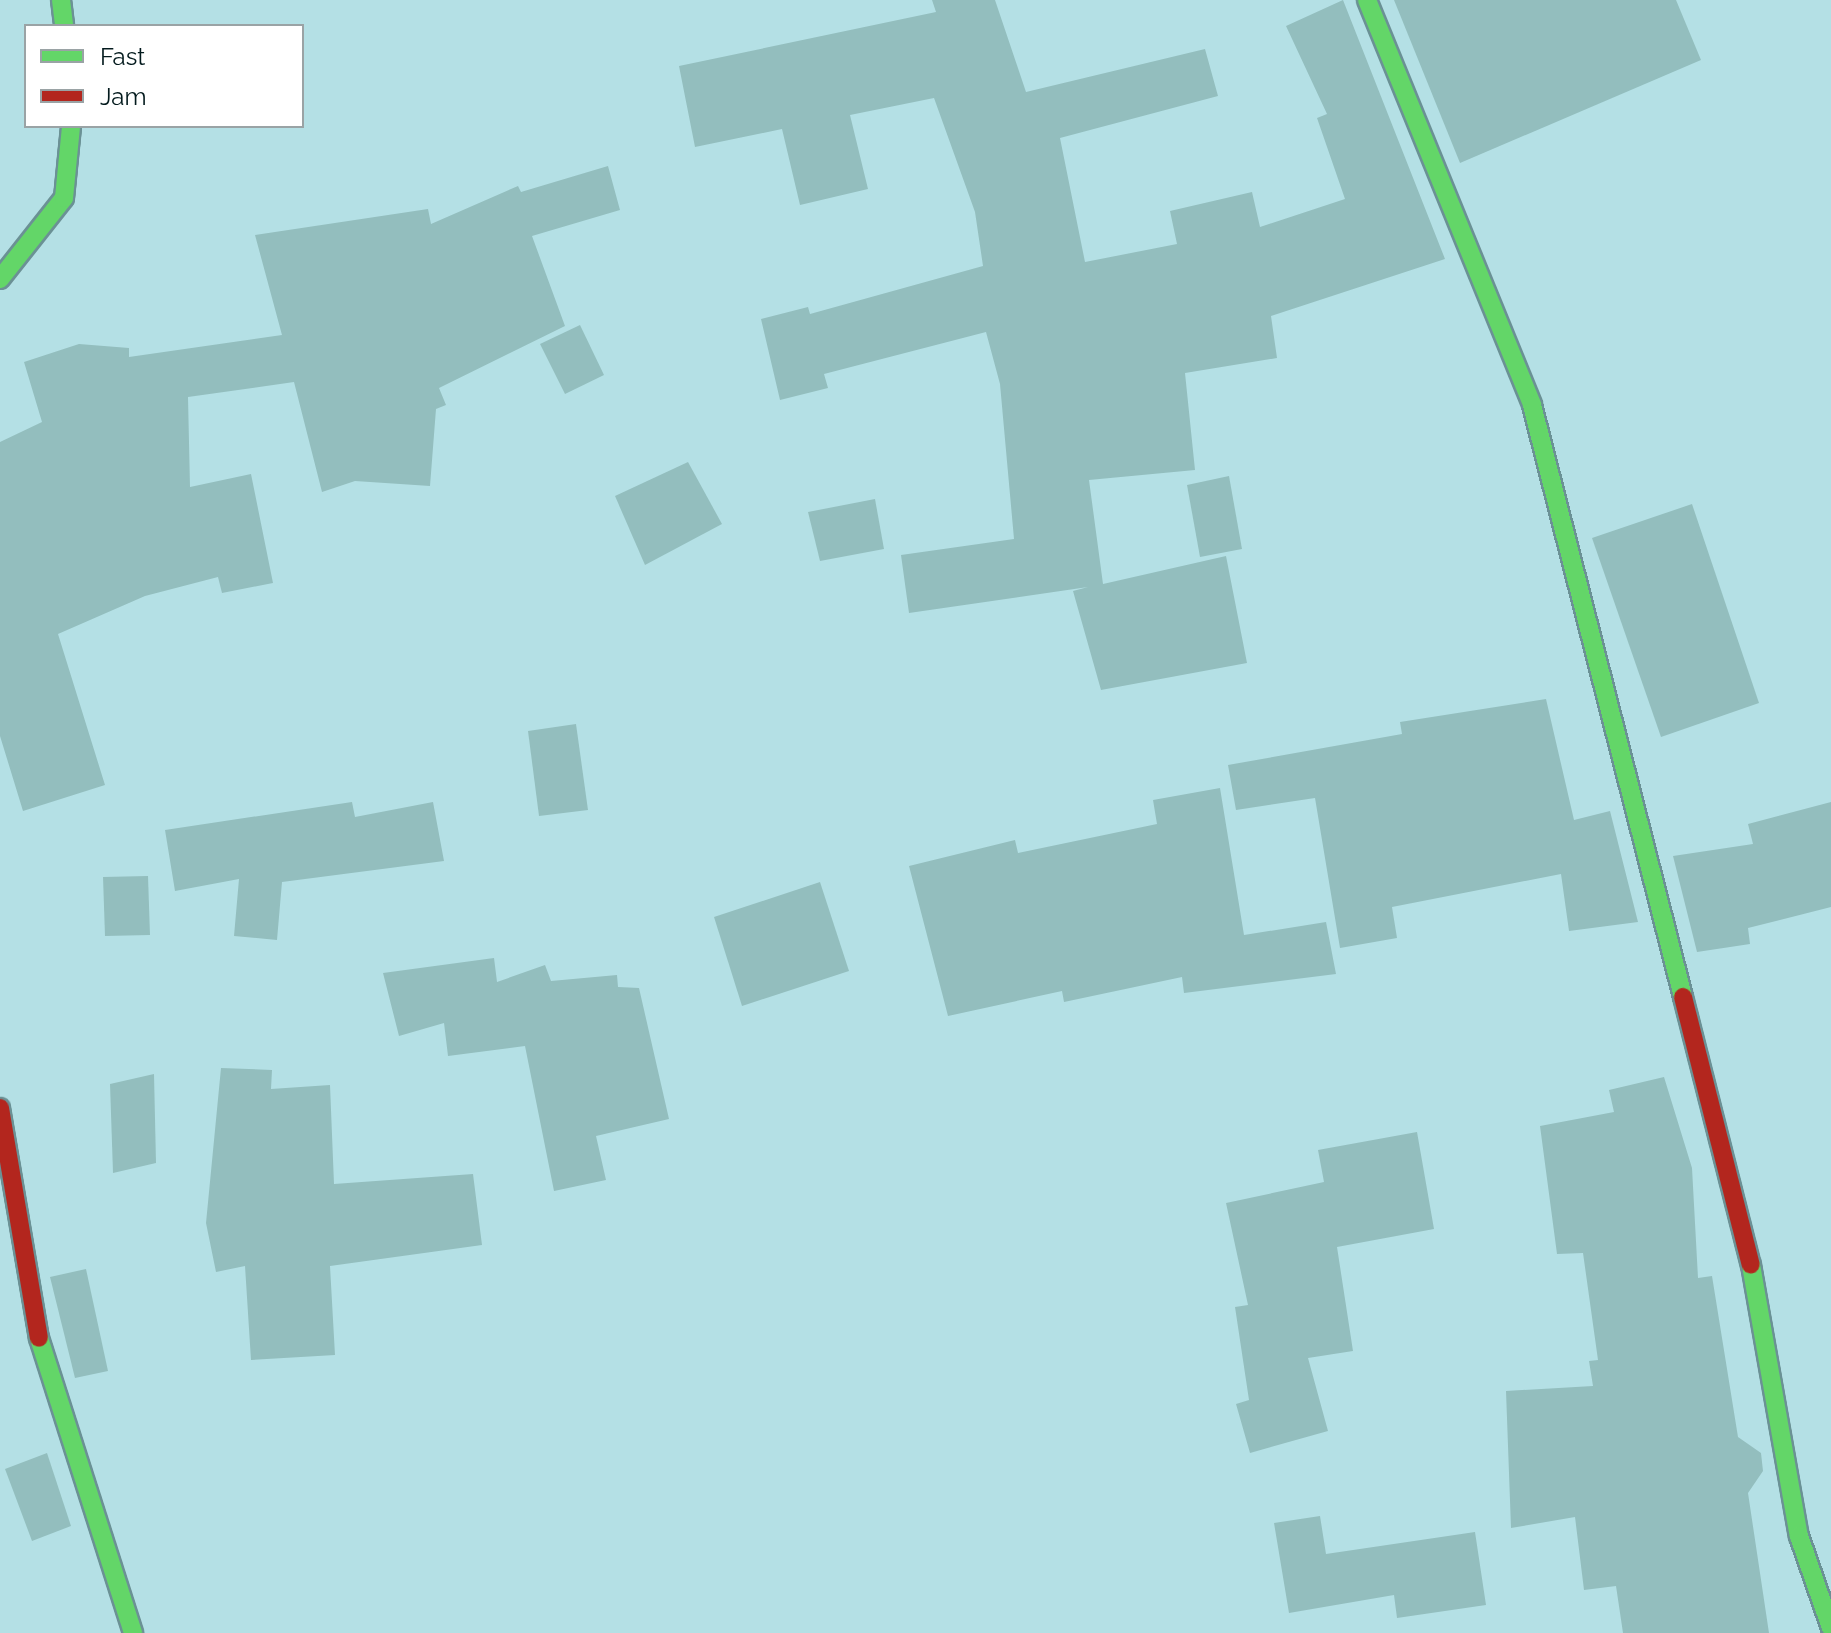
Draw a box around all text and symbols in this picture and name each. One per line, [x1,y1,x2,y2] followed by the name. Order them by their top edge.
[24,24,304,128] legend
[100,42,145,71] text: Fast
[100,82,146,111] text: Jam

